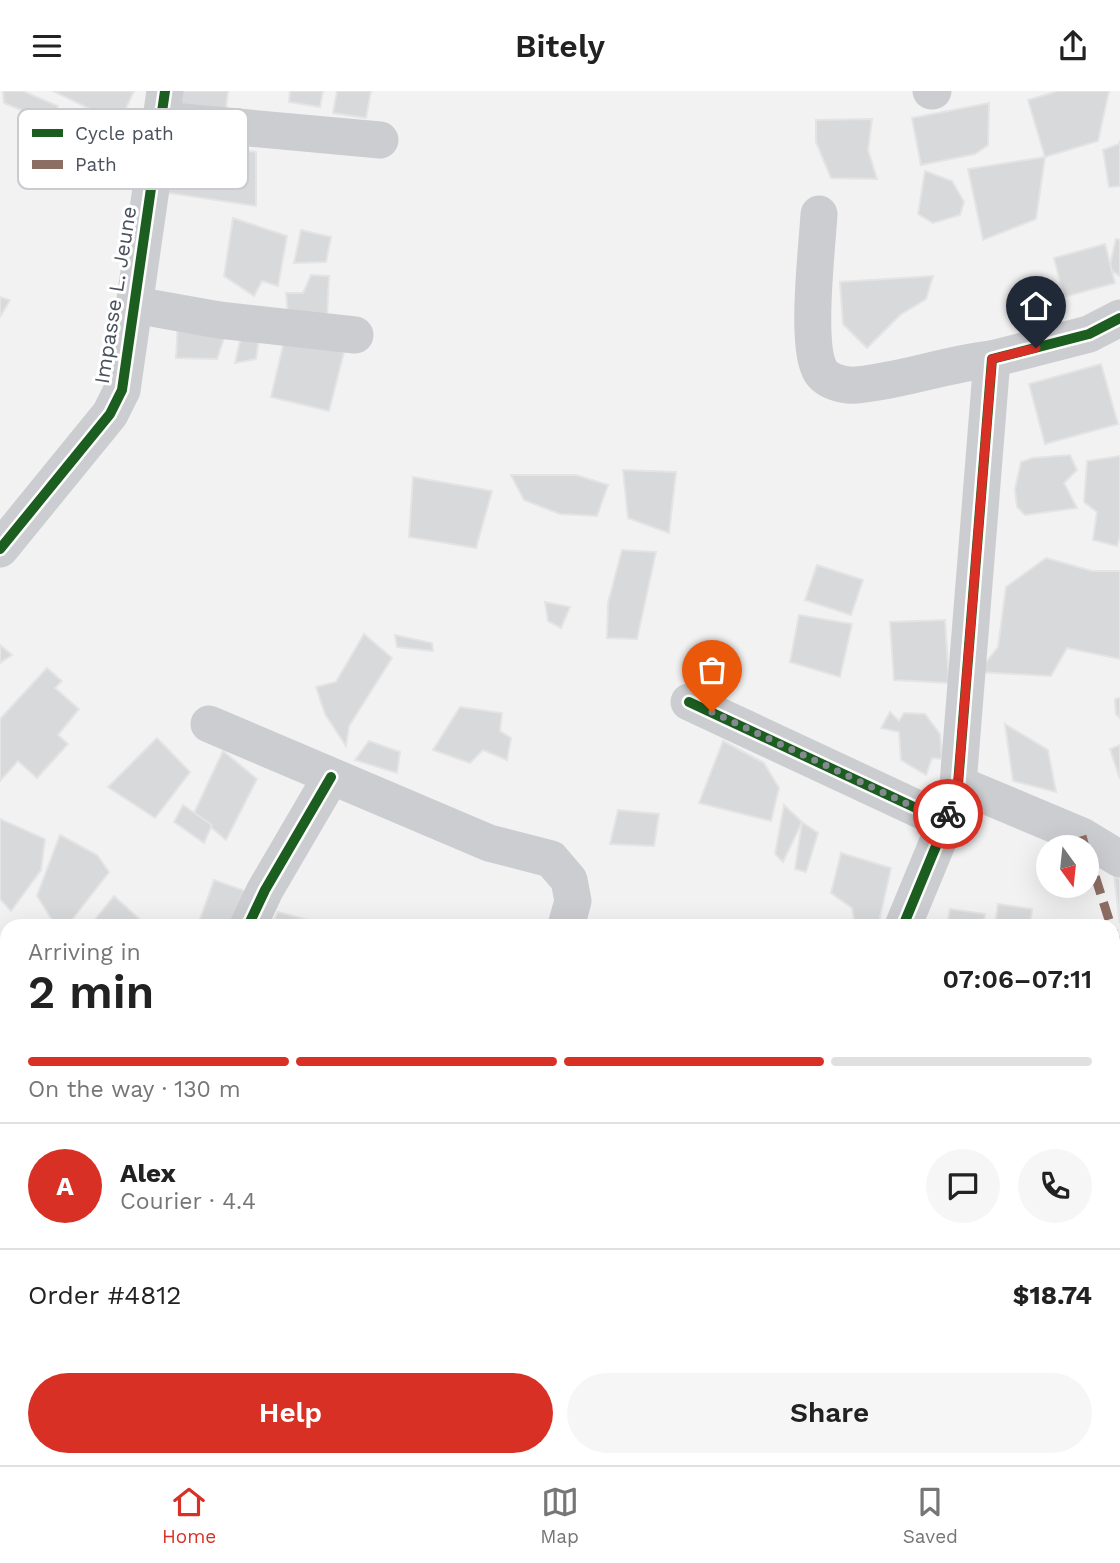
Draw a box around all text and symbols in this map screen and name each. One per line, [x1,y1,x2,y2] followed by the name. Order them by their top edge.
[28,27,66,65] icon: menu
[515,27,605,65] text: Bitely
[1054,27,1092,65] icon: share
[18,109,248,189] legend
[75,122,174,145] text: Cycle path
[75,153,117,176] text: Path
[89,204,141,386] street label: Impasse L. Jeune
[1006,276,1066,348] pin
[1017,287,1055,325] icon: home
[682,640,742,712] pin
[693,651,731,689] icon: bag
[913,779,983,849] courier
[929,795,967,833] icon: bike
[1036,835,1099,898] north arrow
[1036,835,1099,898] map controls
[28,939,141,966] text: Arriving in
[943,964,1092,994] text: 07:06–07:11
[28,965,154,1019] text: 2 min
[28,1076,241,1103] text: On the way · 130 m
[926,1149,1000,1223] button: chat
[1018,1149,1092,1223] button: phone
[120,1158,176,1188] text: Alex
[56,1171,74,1201] text: A
[120,1188,256,1215] text: Courier · 4.4
[28,1280,182,1310] text: Order #4812
[1013,1280,1092,1310] text: $18.74
[28,1373,553,1453] button: Help
[567,1373,1092,1453] button: Share
[162,1483,216,1548] tab: Home
[540,1483,579,1548] tab: Map
[903,1483,958,1548] tab: Saved

